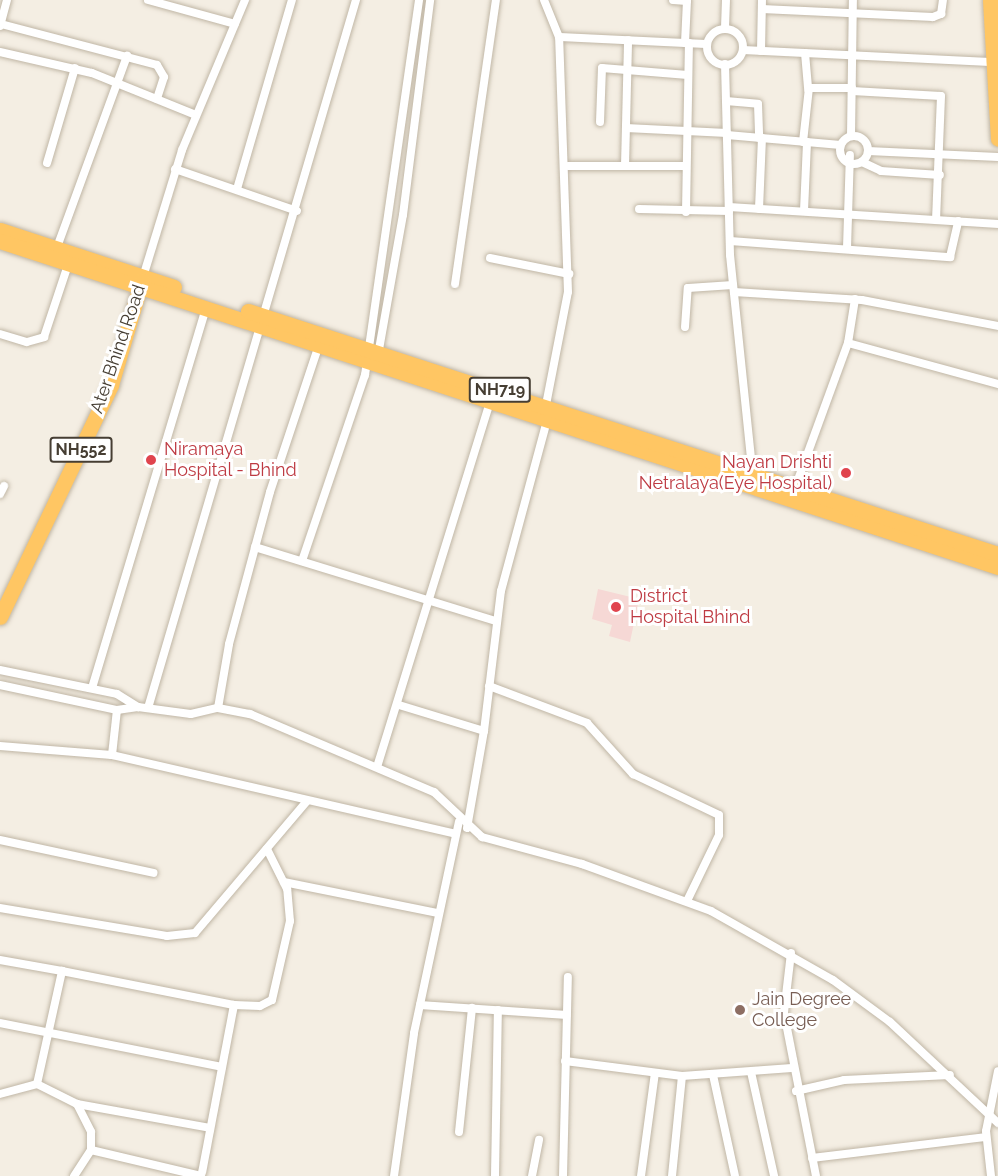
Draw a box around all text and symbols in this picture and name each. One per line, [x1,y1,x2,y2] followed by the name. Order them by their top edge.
[86,282,150,416] street label: Ater Bhind Road
[468,377,532,403] road number: NH719
[50,437,112,463] road number: NH552
[164,439,297,482] place label: Niramaya Hospital - Bhind
[142,451,160,469] marker: Niramaya Hospital - Bhind
[639,452,832,494] place label: Nayan Drishti Netralaya(Eye Hospital)
[837,464,855,482] marker: Nayan Drishti Netralaya(Eye Hospital)
[630,586,751,628] place label: District Hospital Bhind
[607,598,625,616] marker: District Hospital Bhind
[752,989,851,1032] place label: Jain Degree College
[733,1003,747,1017] marker: Jain Degree College

